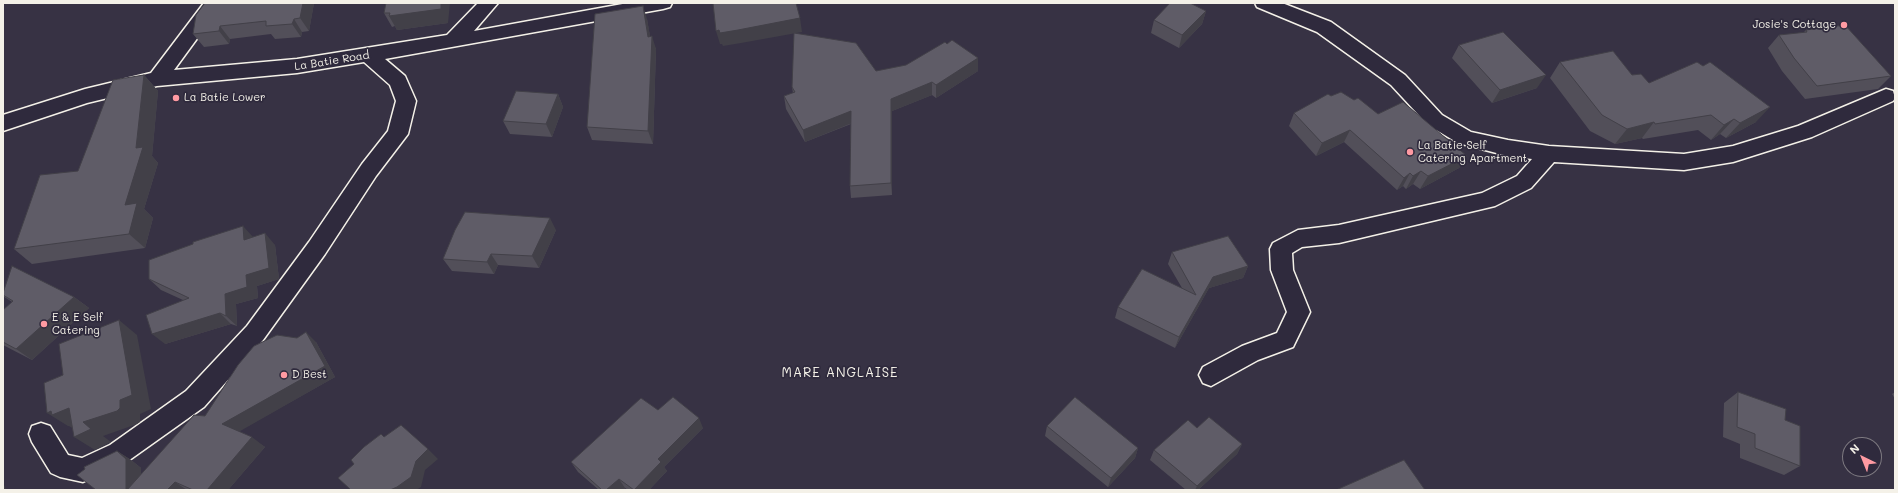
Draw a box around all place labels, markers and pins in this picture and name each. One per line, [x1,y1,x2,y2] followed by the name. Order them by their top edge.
[1753,18,1836,32] place label: Josie's Cottage
[1839,20,1849,30] marker: Josie's Cottage
[184,91,266,105] place label: La Batie Lower
[171,93,181,103] marker: La Batie Lower
[1418,139,1527,165] place label: La Batie Self Catering Apartment
[1405,147,1415,157] marker: La Batie Self Catering Apartment
[52,311,103,337] place label: E & E Self Catering
[39,319,49,329] marker: E & E Self Catering
[292,368,327,382] place label: D Best
[279,370,289,380] marker: D Best

